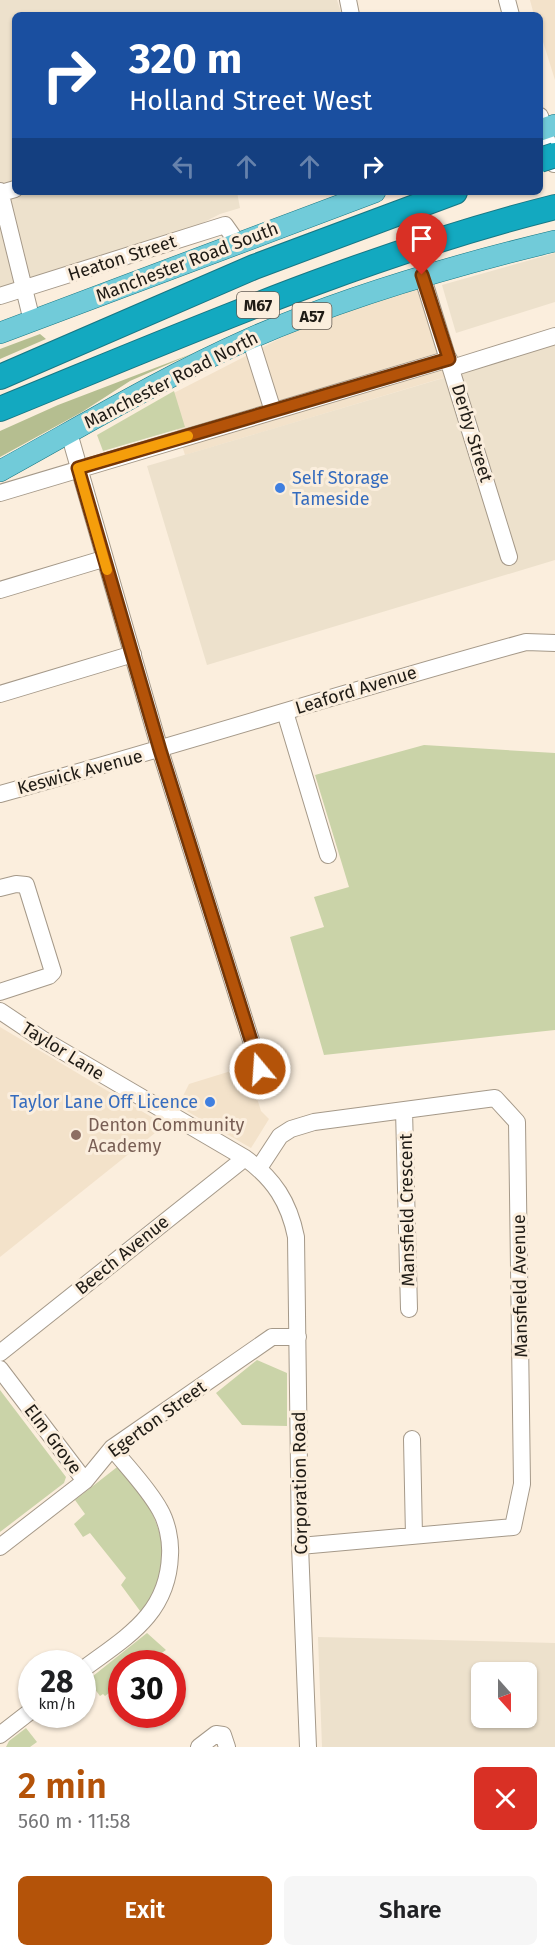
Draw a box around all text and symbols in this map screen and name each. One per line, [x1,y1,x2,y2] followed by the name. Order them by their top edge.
[129,34,242,84] text: 320 m
[30,36,108,114] icon: right
[129,85,372,117] text: Holland Street West
[167,150,200,183] icon: left
[230,150,263,183] icon: ahead
[293,150,326,183] icon: ahead
[356,150,389,183] icon: right
[396,213,447,275] pin
[93,217,281,307] street label: Manchester Road South
[405,222,438,255] icon: arrive
[65,230,179,286] street label: Heaton Street
[237,292,279,318] road number: M67
[292,303,332,329] road number: A57
[80,326,262,434] street label: Manchester Road North
[447,381,497,485] street label: Derby Street
[292,467,389,510] place label: Self Storage Tameside
[273,481,287,495] marker: Self Storage Tameside
[293,661,419,719] street label: Leaford Avenue
[15,745,145,799] street label: Keswick Avenue
[18,1017,108,1085] street label: Taylor Lane
[228,1037,292,1101] position arrow
[10,1091,198,1113] place label: Taylor Lane Off Licence
[203,1095,217,1109] marker: Taylor Lane Off Licence
[88,1114,245,1157] place label: Denton Community Academy
[69,1128,83,1142] marker: Denton Community Academy
[395,1133,419,1287] street label: Mansfield Crescent
[71,1211,173,1299] street label: Beech Avenue
[508,1214,532,1358] street label: Mansfield Avenue
[104,1376,211,1462] street label: Egerton Street
[20,1400,86,1478] street label: Elm Grove
[288,1411,312,1555] street label: Corporation Road
[108,1650,186,1728] speed limit sign: 30
[471,1662,537,1728] north arrow
[471,1662,537,1728] map controls
[41,1664,73,1700] text: 28
[38,1695,76,1713] text: km/h
[18,1764,107,1808] text: 2 min
[474,1767,537,1830] button: close
[18,1809,131,1833] text: 560 m · 11:58
[18,1876,272,1945] button: Exit
[284,1876,537,1945] button: Share

